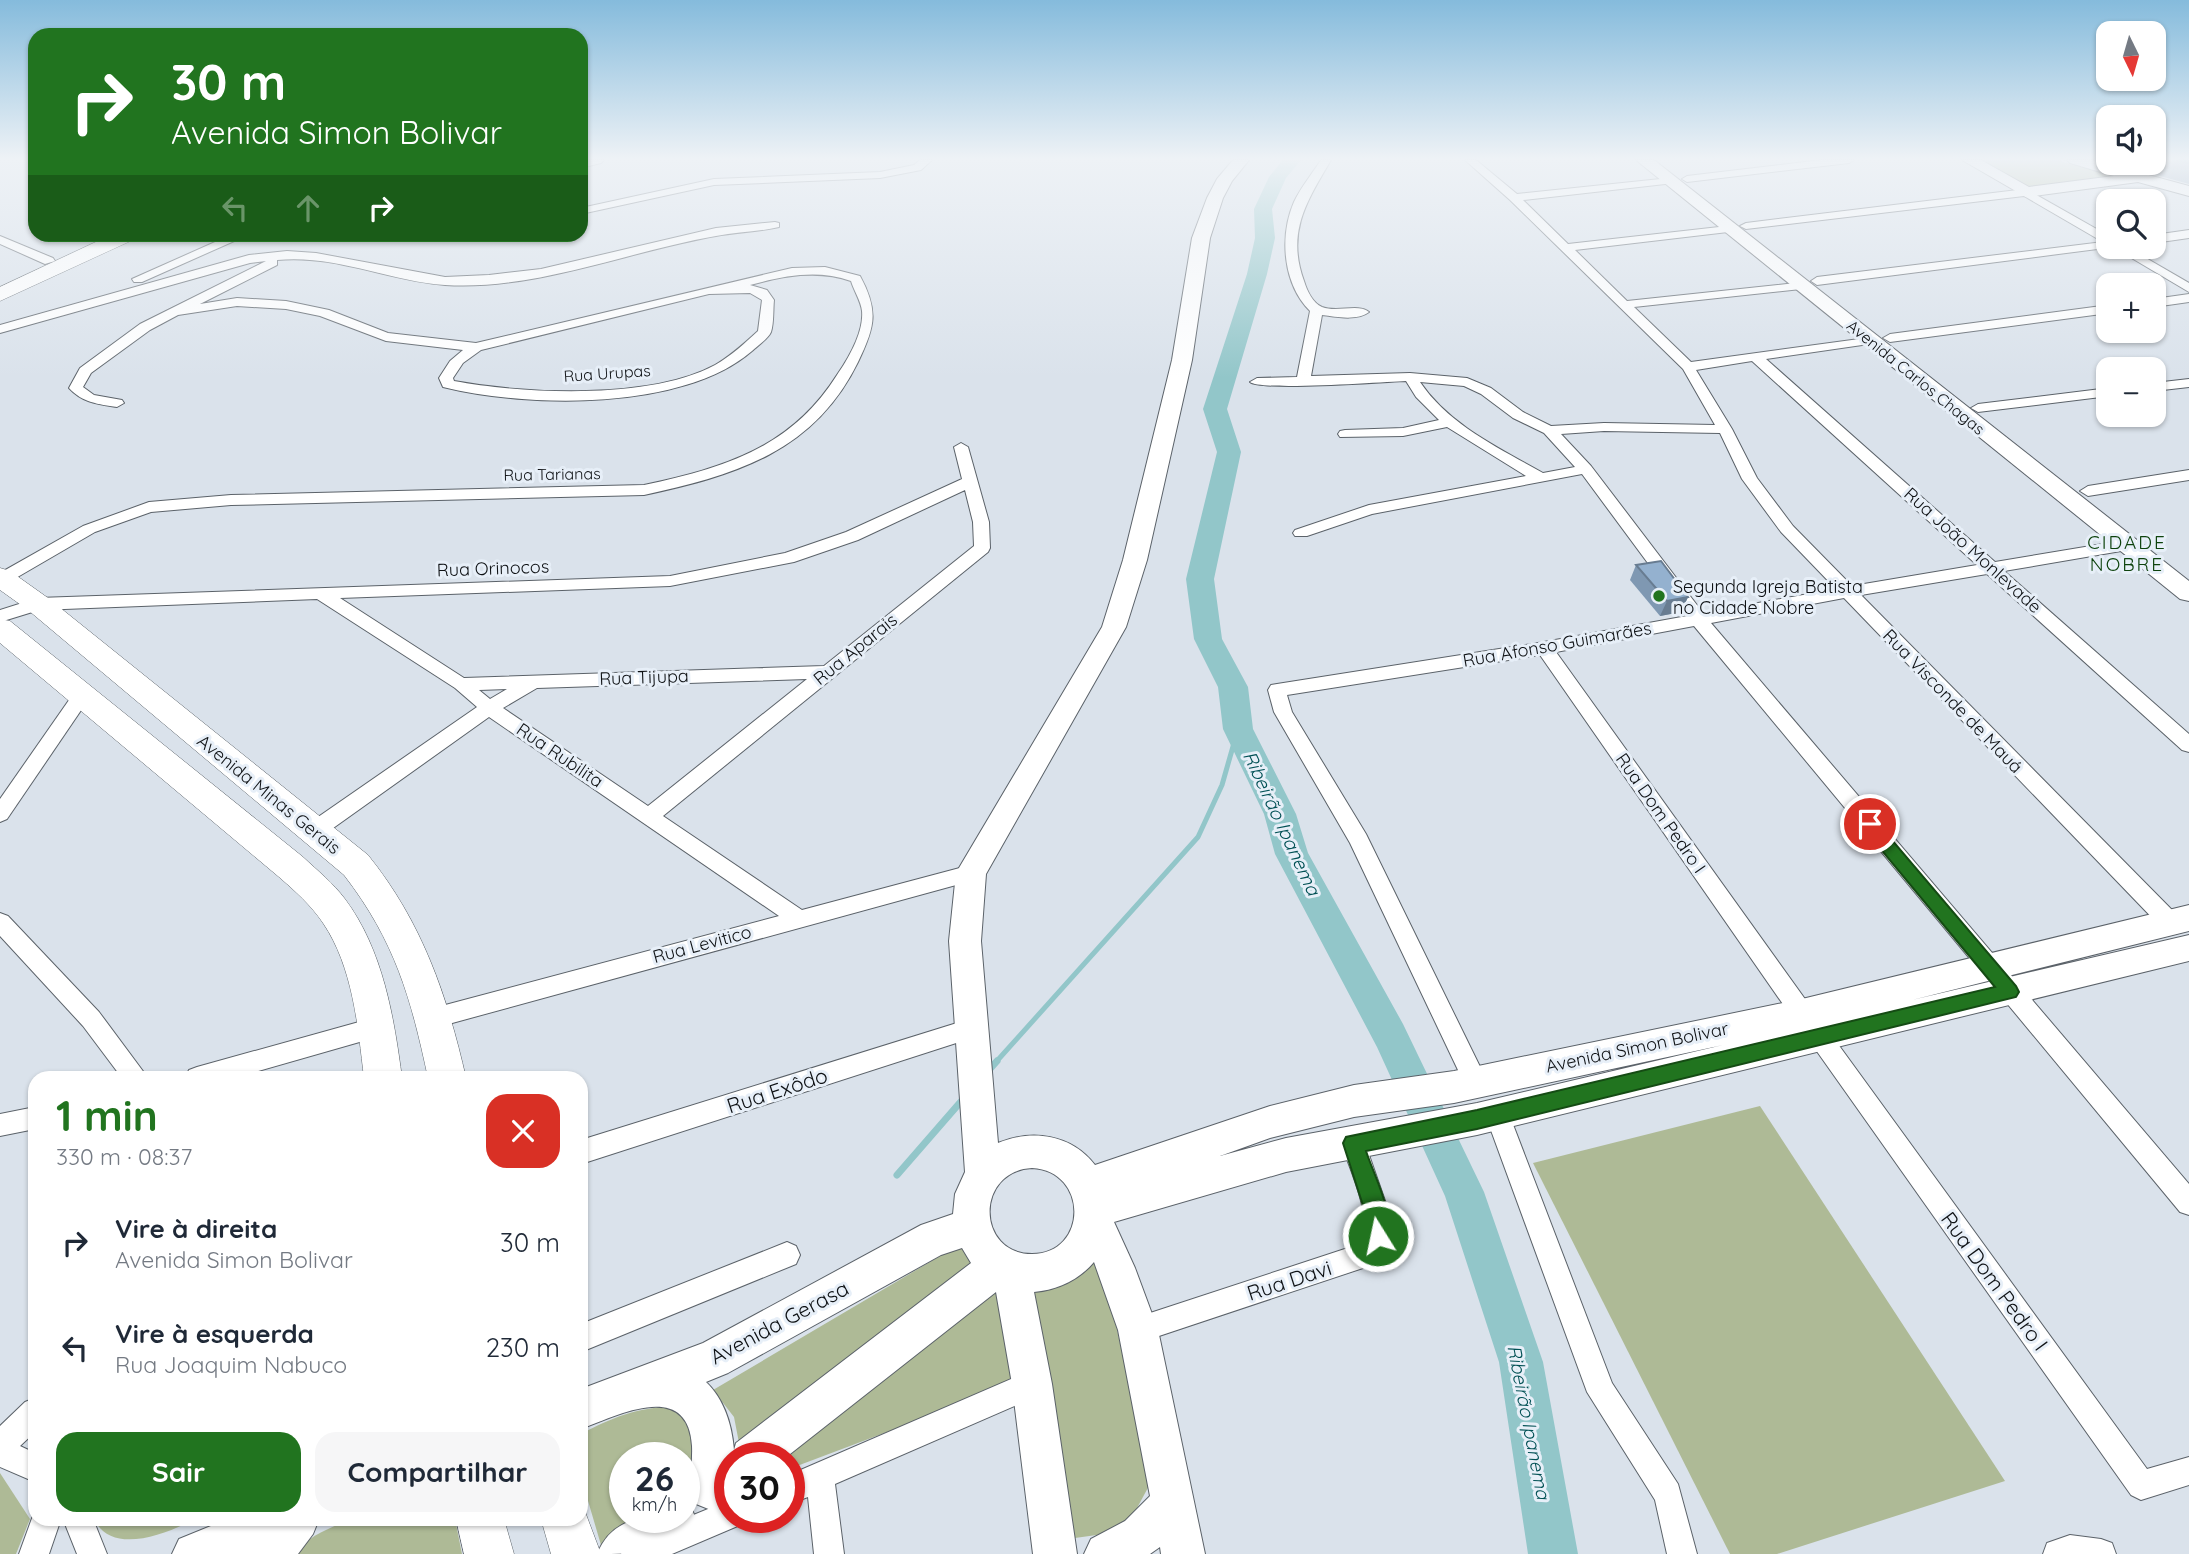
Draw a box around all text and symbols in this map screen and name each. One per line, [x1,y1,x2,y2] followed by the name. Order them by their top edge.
[2096,21,2166,91] north arrow
[2096,21,2166,427] map controls
[171,51,286,112] text: 30 m
[56,56,147,147] icon: right
[2096,105,2166,175] button: sound
[171,112,502,152] text: Avenida Simon Bolivar
[216,189,254,227] icon: left
[289,189,327,227] icon: ahead
[362,189,400,227] icon: right
[2096,189,2166,259] button: search
[2096,273,2166,343] button: +
[1843,315,1989,439] street label: Avenida Carlos Chagas
[2096,357,2166,427] button: −
[563,360,651,386] street label: Rua Urupas
[503,463,601,485] street label: Rua Tarianas
[1899,482,2047,618] street label: Rua João Monlevade
[2087,530,2167,576] district label: CIDADE NOBRE
[436,555,550,581] street label: Rua Orinocos
[1673,575,1863,619] place label: Segunda Igreja Batista no Cidade Nobre
[1651,588,1667,604] marker: Segunda Igreja Batista no Cidade Nobre
[808,608,902,690] street label: Rua Aparais
[1461,616,1653,672] street label: Rua Afonso Guimarães
[1878,624,2028,778] street label: Rua Visconde de Mauá
[599,664,689,690] street label: Rua Tijupa
[512,718,608,792] street label: Rua Rubilita
[193,729,345,859] street label: Avenida Minas Gerais
[1238,747,1327,900] water label: Ribeirão Ipanema
[1611,748,1711,878] street label: Rua Dom Pedro I
[1840,794,1900,854] pin
[1851,805,1889,843] icon: arrive
[650,920,754,968] street label: Rua Levitico
[1544,1016,1731,1078] street label: Avenida Simon Bolivar
[723,1061,831,1119] street label: Rua Exôdo
[56,1089,158,1142] text: 1 min
[486,1094,560,1168] button: close
[56,1142,192,1171] text: 330 m · 08:37
[1341,1199,1415,1273] position arrow
[1936,1206,2054,1356] street label: Rua Dom Pedro I
[115,1212,277,1245] text: Vire à direita
[56,1224,94,1262] icon: right
[500,1226,560,1259] text: 30 m
[115,1245,353,1274] text: Avenida Simon Bolivar
[1243,1254,1335,1306] street label: Rua Davi
[705,1275,853,1369] street label: Avenida Gerasa
[115,1317,314,1350] text: Vire à esquerda
[56,1329,94,1367] icon: left
[486,1331,560,1364] text: 230 m
[1502,1343,1556,1503] water label: Ribeirão Ipanema
[115,1350,347,1379] text: Rua Joaquim Nabuco
[56,1432,301,1512] button: Sair
[315,1432,560,1512] button: Compartilhar
[714,1442,805,1533] speed limit sign: 30
[635,1456,674,1500] text: 26
[632,1493,677,1516] text: km/h

